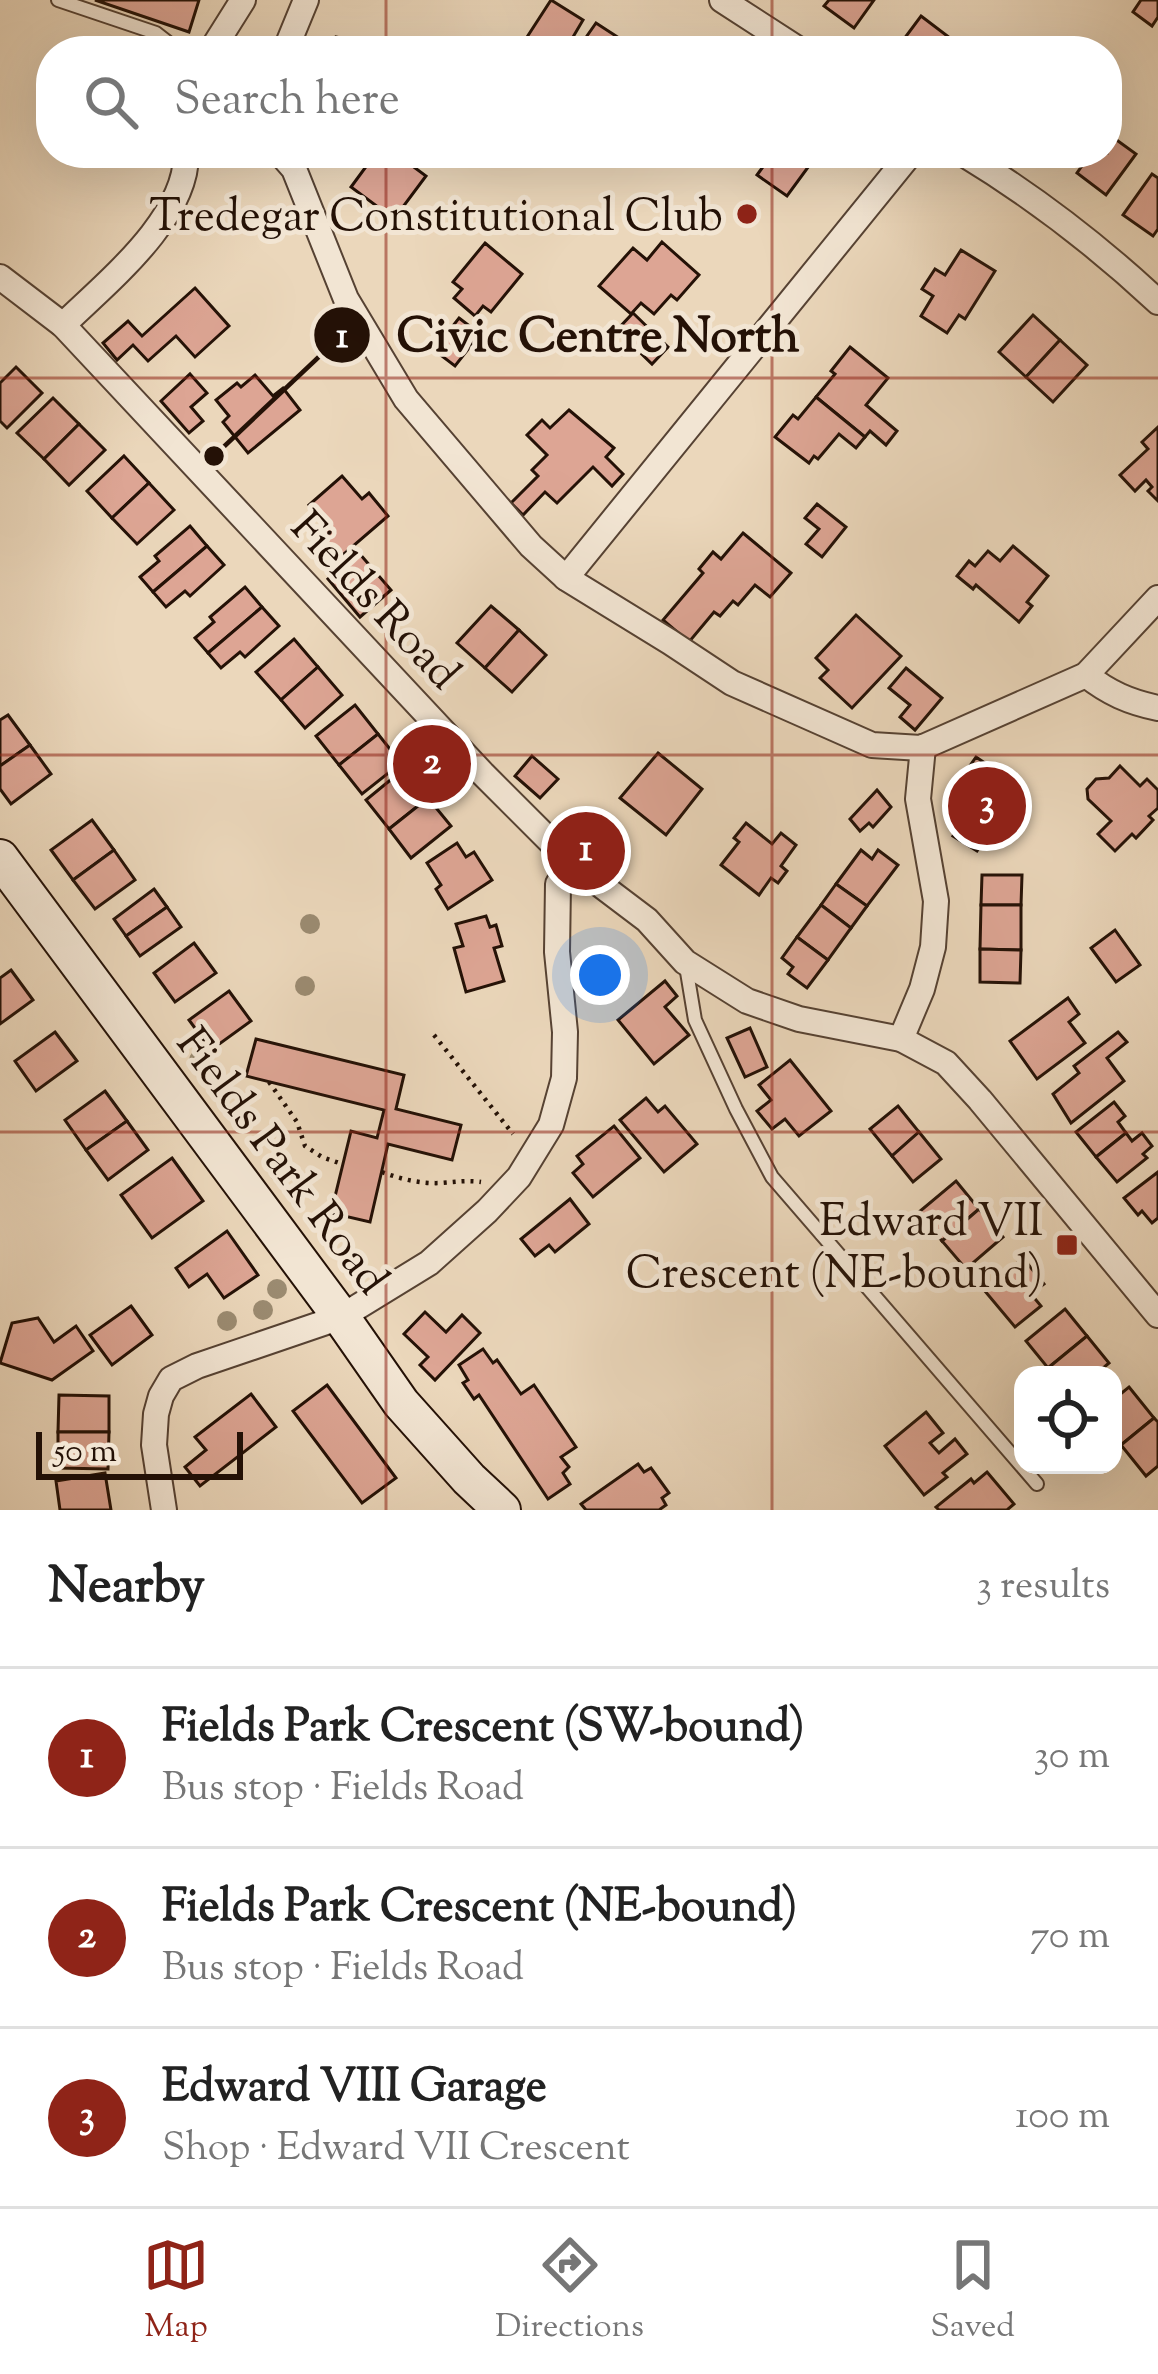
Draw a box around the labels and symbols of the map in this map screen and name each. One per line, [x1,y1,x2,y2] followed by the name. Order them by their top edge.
[149,187,723,252] place label: Tredegar Constitutional Club
[734,201,760,227] marker: Tredegar Constitutional Club
[312,293,823,377] callout: Civic Centre North
[397,305,799,374] text: Civic Centre North
[336,312,349,364] text: 1
[273,499,473,707] street label: Fields Road
[393,719,471,809] pin: 2
[948,761,1026,851] pin: 3
[547,806,625,896] pin: 1
[570,945,630,1005] your location
[158,1016,402,1310] street label: Fields Park Road
[626,1192,1043,1309] place label: Edward VII Crescent (NE-bound)
[1054,1232,1080,1258] marker: Edward VII Crescent (NE-bound)
[36,1426,243,1479] scale bar

